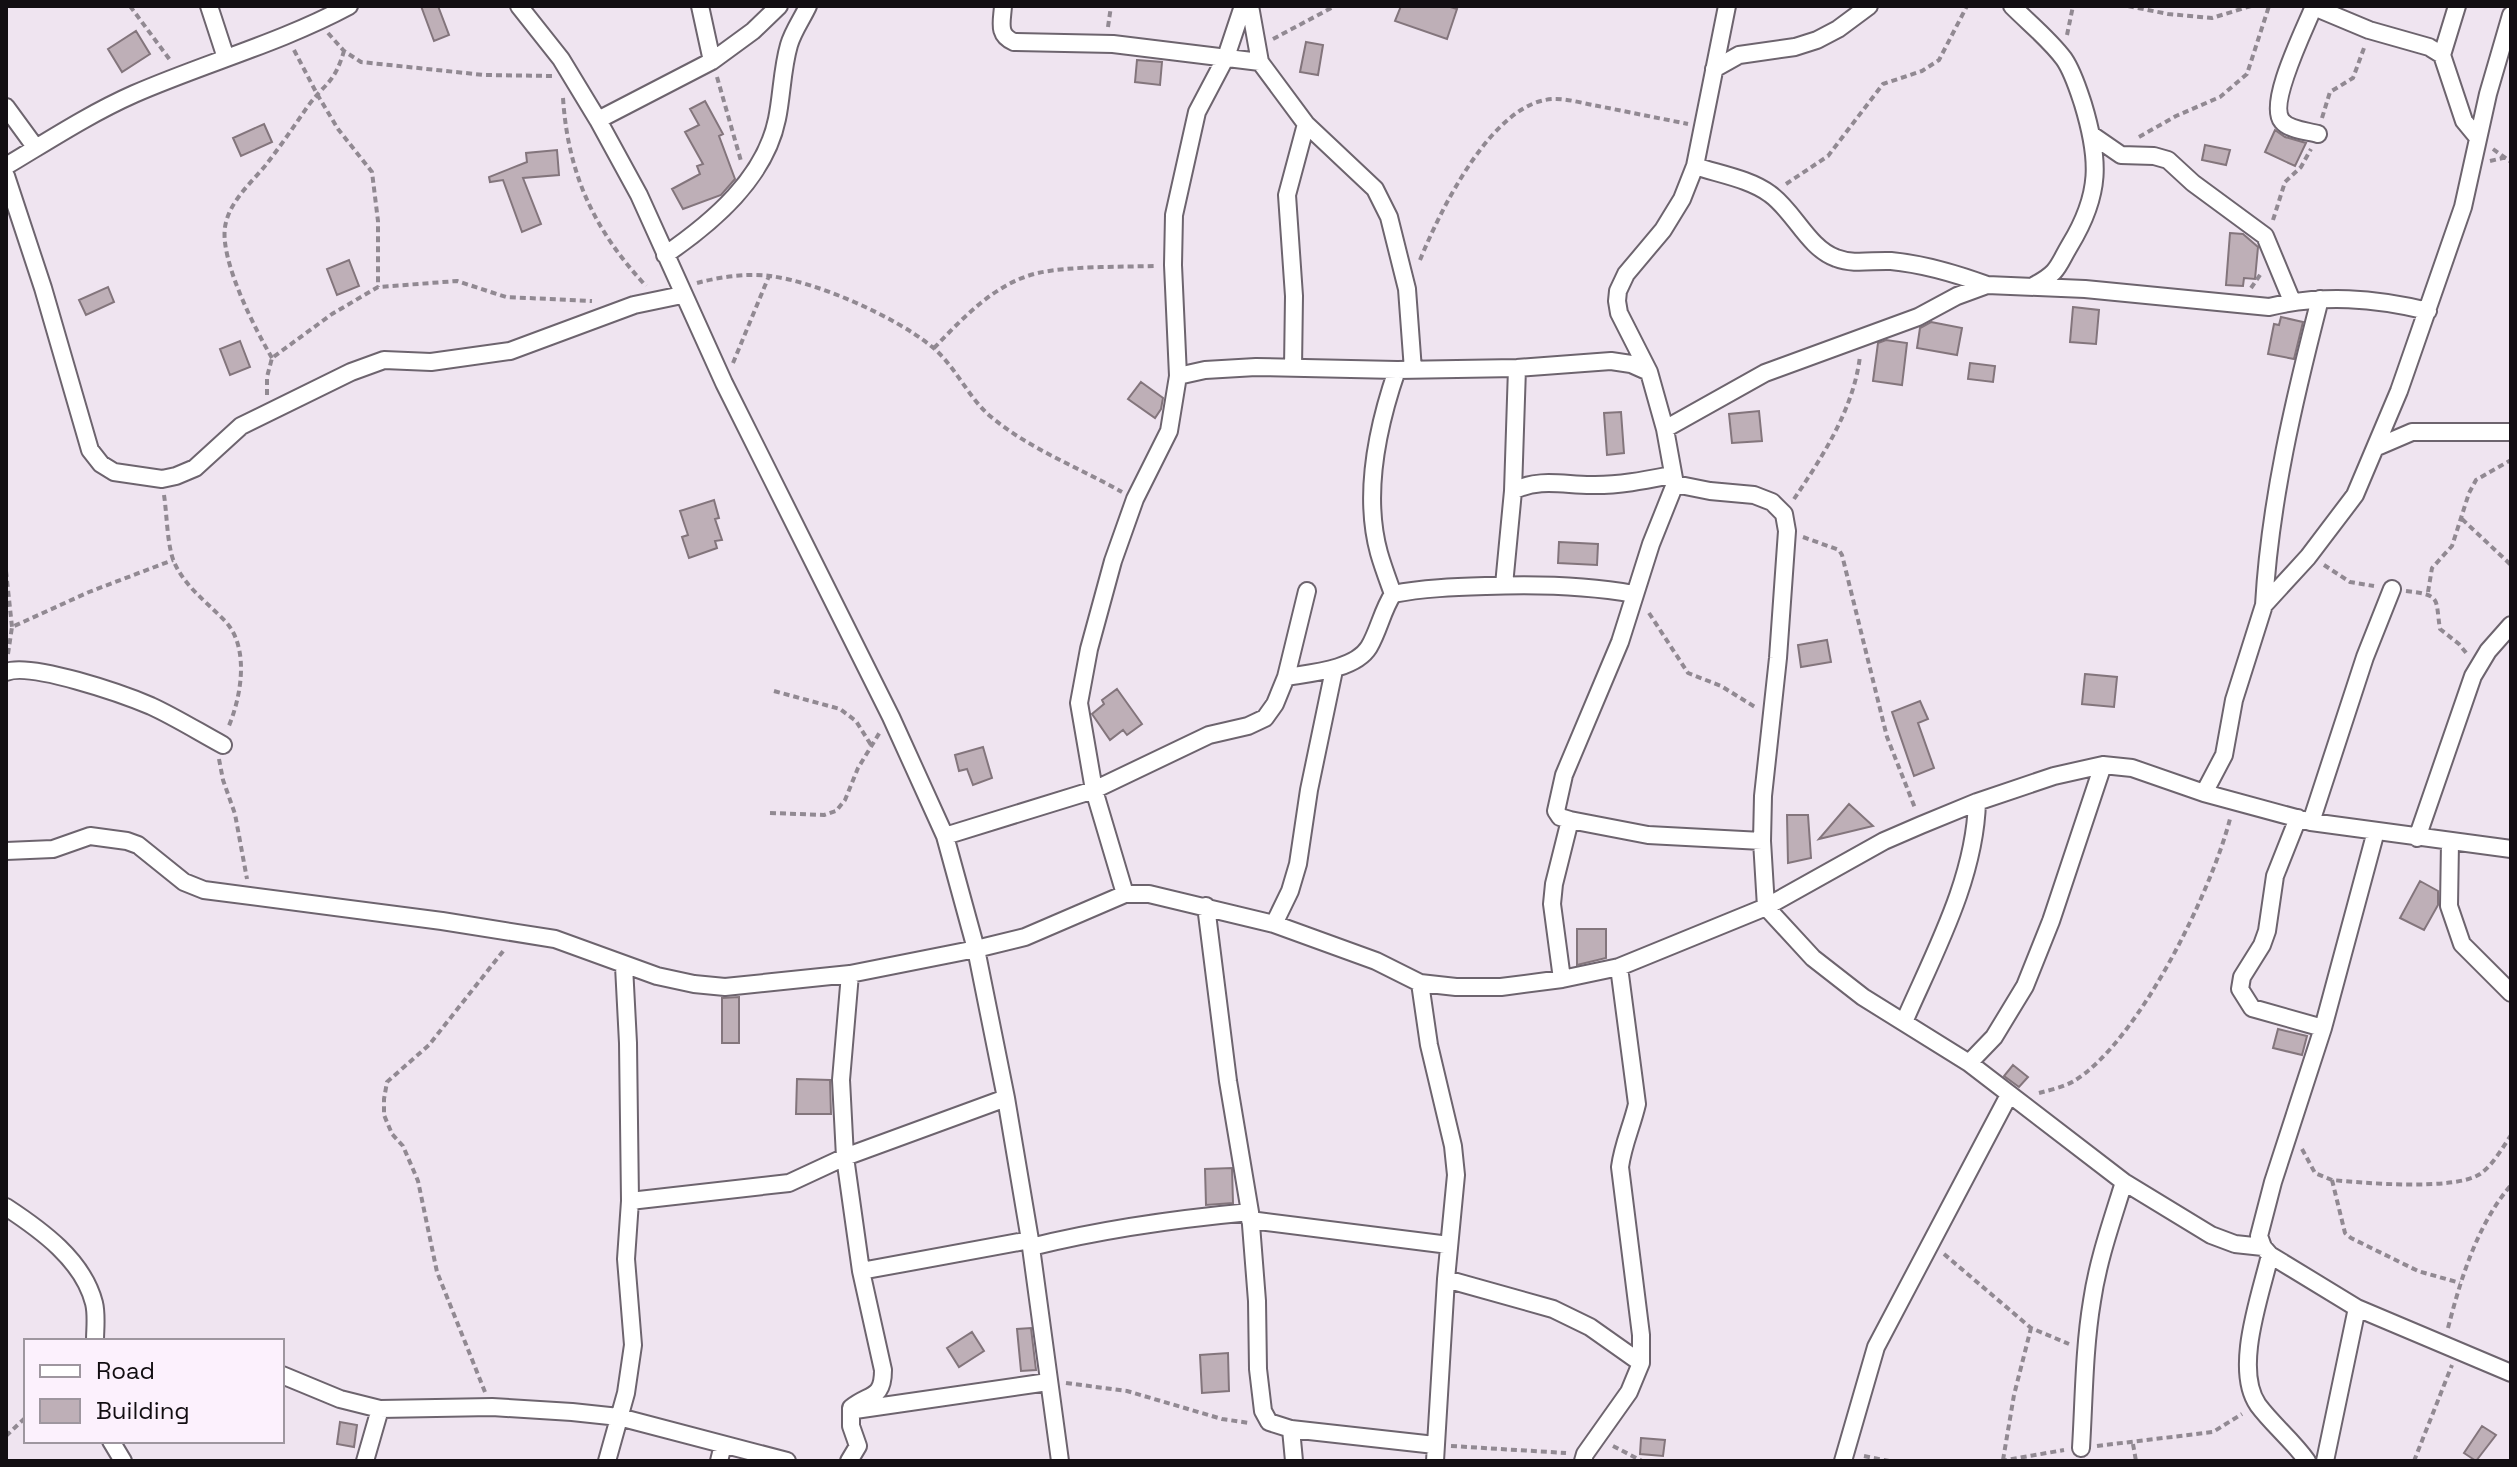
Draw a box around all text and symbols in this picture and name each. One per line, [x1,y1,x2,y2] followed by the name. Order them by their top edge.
[24,1339,284,1443] legend
[96,1355,155,1386] text: Road
[96,1395,190,1426] text: Building

